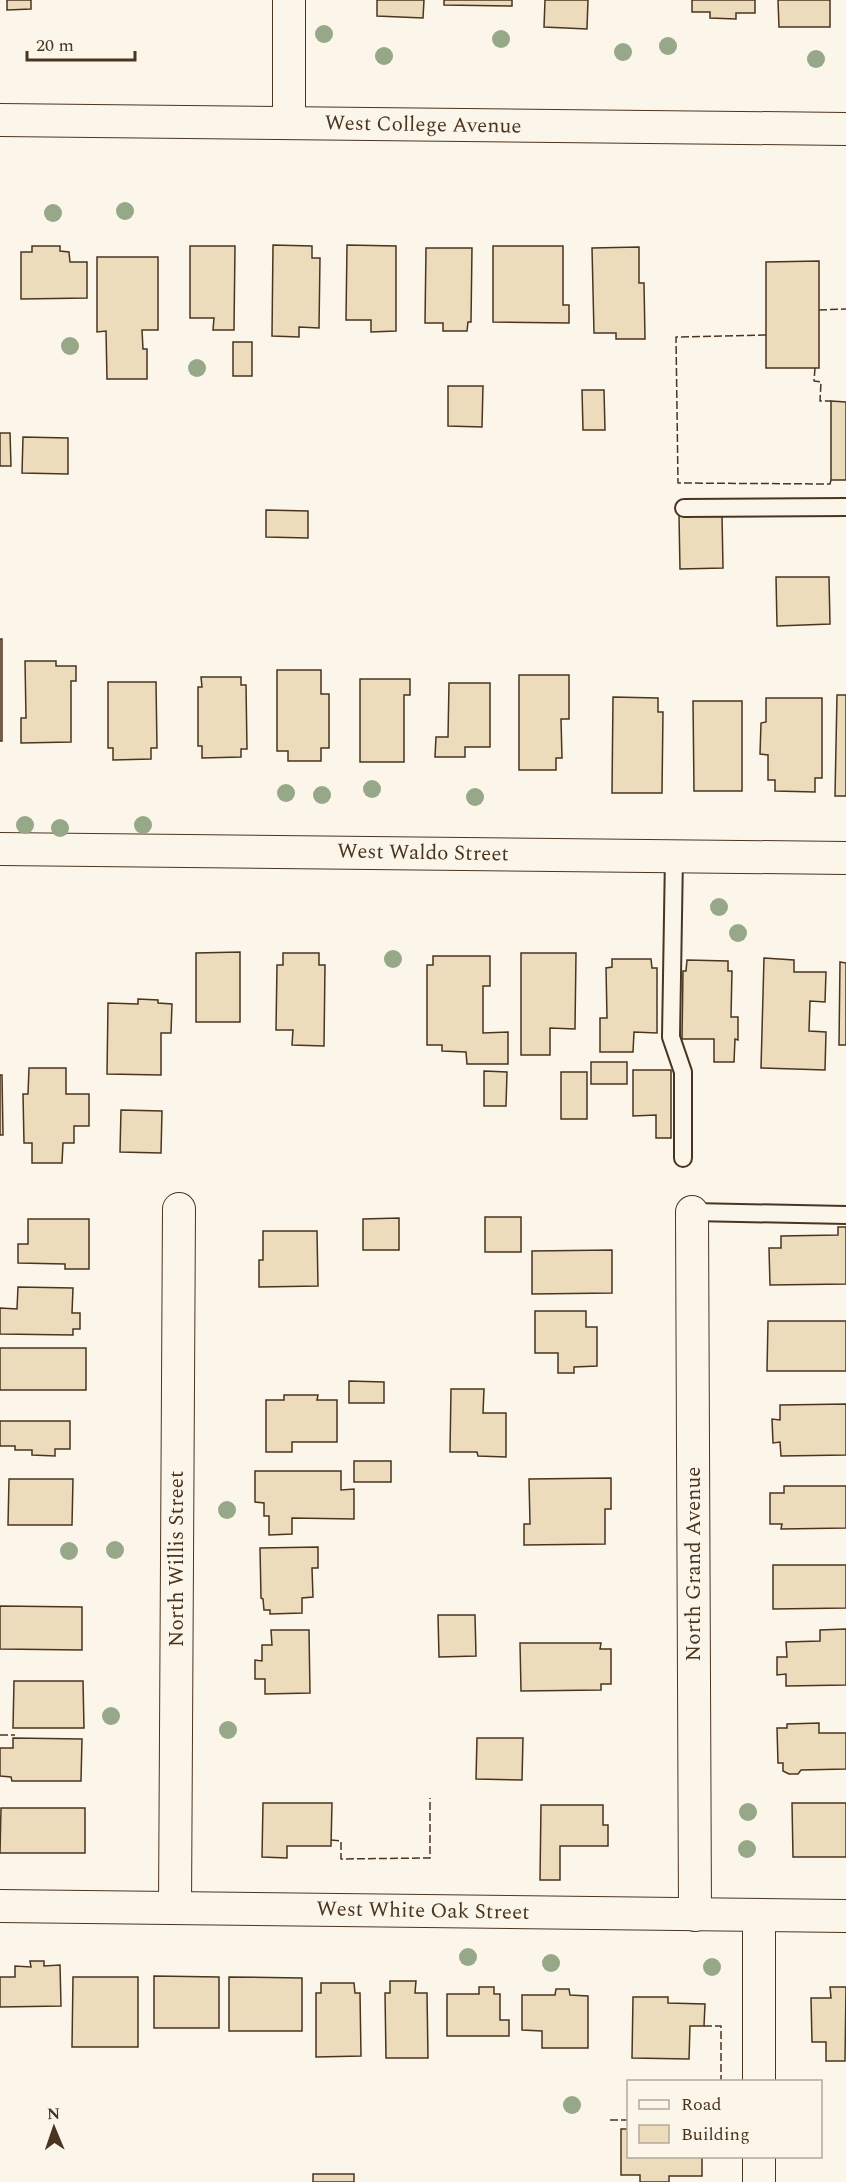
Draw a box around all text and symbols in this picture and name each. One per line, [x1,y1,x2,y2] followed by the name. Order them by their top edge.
[27,24,135,62] scale bar
[36,32,74,59] text: 20 m
[324,107,522,143] street label: West College Avenue
[337,836,509,870] street label: West Waldo Street
[678,1467,710,1661] street label: North Grand Avenue
[161,1471,193,1647] street label: North Willis Street
[316,1893,530,1929] street label: West White Oak Street
[627,2080,822,2158] legend
[681,2091,722,2118] text: Road
[24,2098,84,2158] north arrow
[47,2102,60,2126] text: N
[681,2121,750,2148] text: Building

